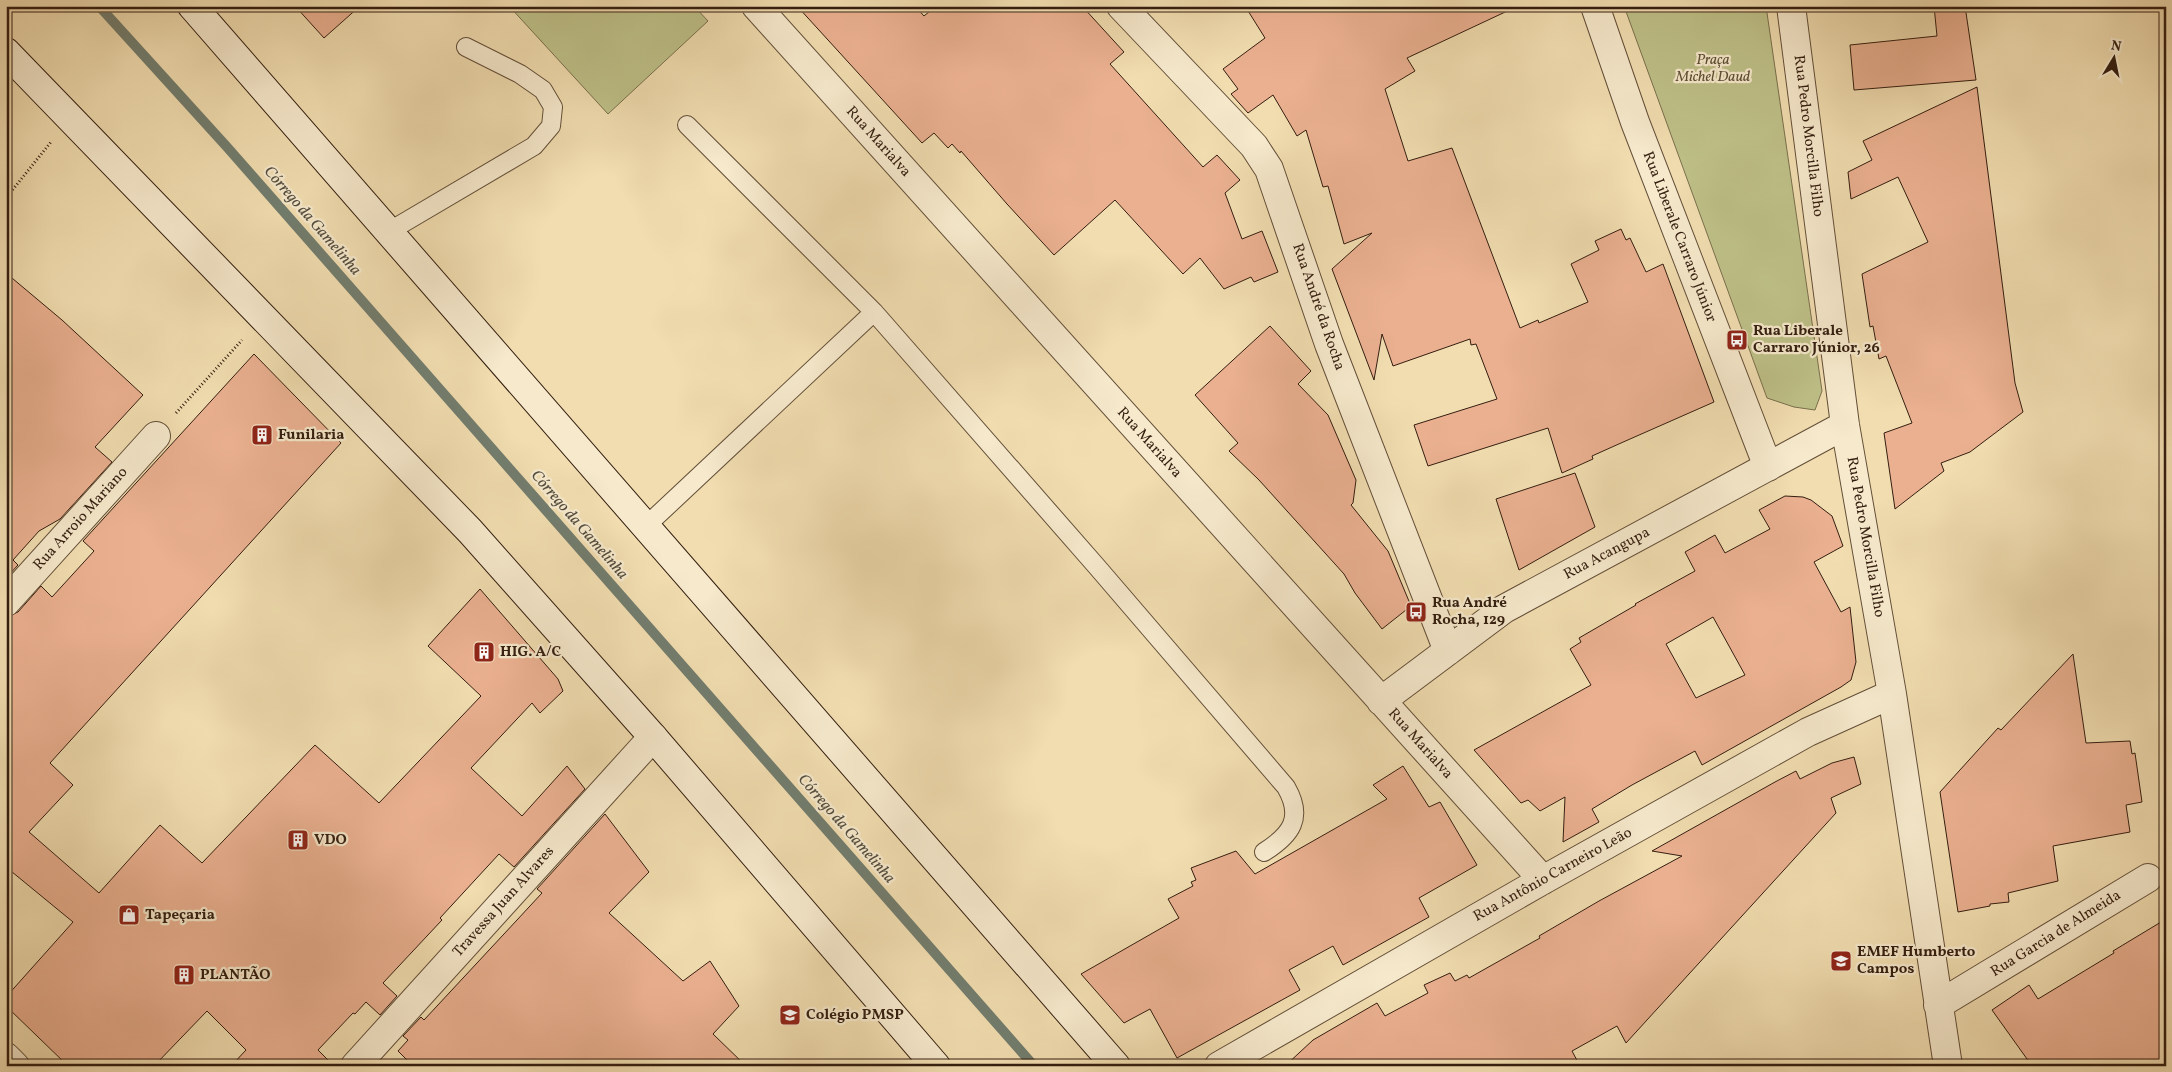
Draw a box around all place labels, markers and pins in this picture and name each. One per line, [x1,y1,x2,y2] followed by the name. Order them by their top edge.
[1753,321,1880,359] place label: Rua Liberale Carraro Júnior, 26
[1725,328,1749,352] bus stop icon: Rua Liberale Carraro Júnior, 26
[250,423,274,447] building icon: Funilaria
[278,425,345,446] place label: Funilaria
[1432,593,1507,631] place label: Rua André Rocha, 129
[1404,600,1428,624] bus stop icon: Rua André Rocha, 129
[472,640,496,664] building icon: HIG. A/C
[500,642,562,663] place label: HIG. A/C
[286,828,310,852] building icon: VDO
[314,830,347,851] place label: VDO
[117,903,141,927] shop icon: Tapeçaria
[145,905,215,926] place label: Tapeçaria
[1857,942,1976,980] place label: EMEF Humberto Campos
[1829,949,1853,973] school or university icon: EMEF Humberto Campos
[172,963,196,987] building icon: PLANTÃO
[200,965,270,986] place label: PLANTÃO
[778,1003,802,1027] school or university icon: Colégio PMSP
[806,1005,904,1026] place label: Colégio PMSP

